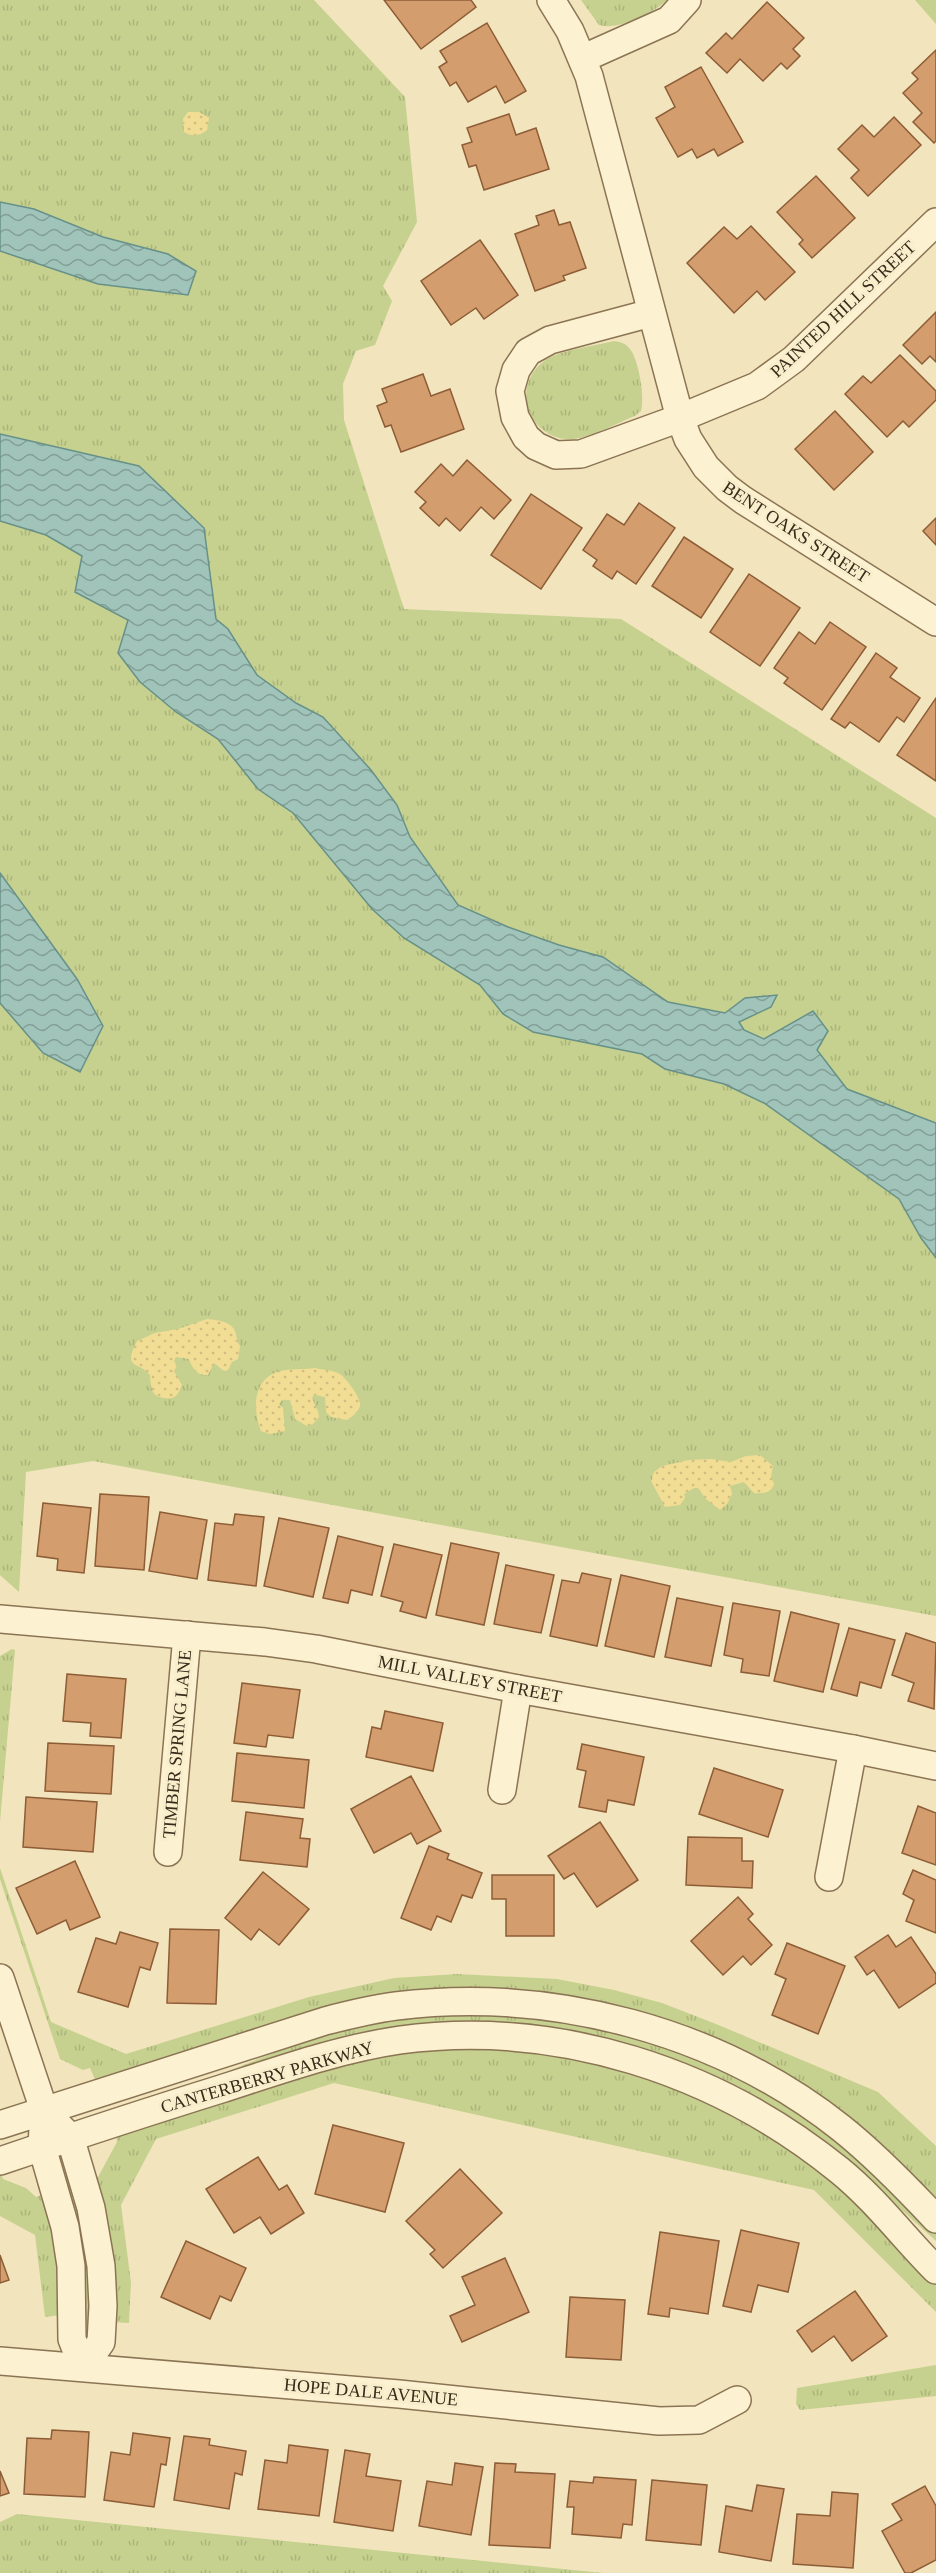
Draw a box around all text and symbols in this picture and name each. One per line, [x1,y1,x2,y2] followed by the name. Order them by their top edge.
[766,237,920,381] street label: PAINTED HILL STREET
[719,477,873,587] street label: BENT OAKS STREET
[159,1649,195,1839] street label: TIMBER SPRING LANE
[376,1651,564,1707] street label: MILL VALLEY STREET
[158,2037,376,2117] street label: CANTERBERRY PARKWAY
[283,2374,459,2410] street label: HOPE DALE AVENUE

